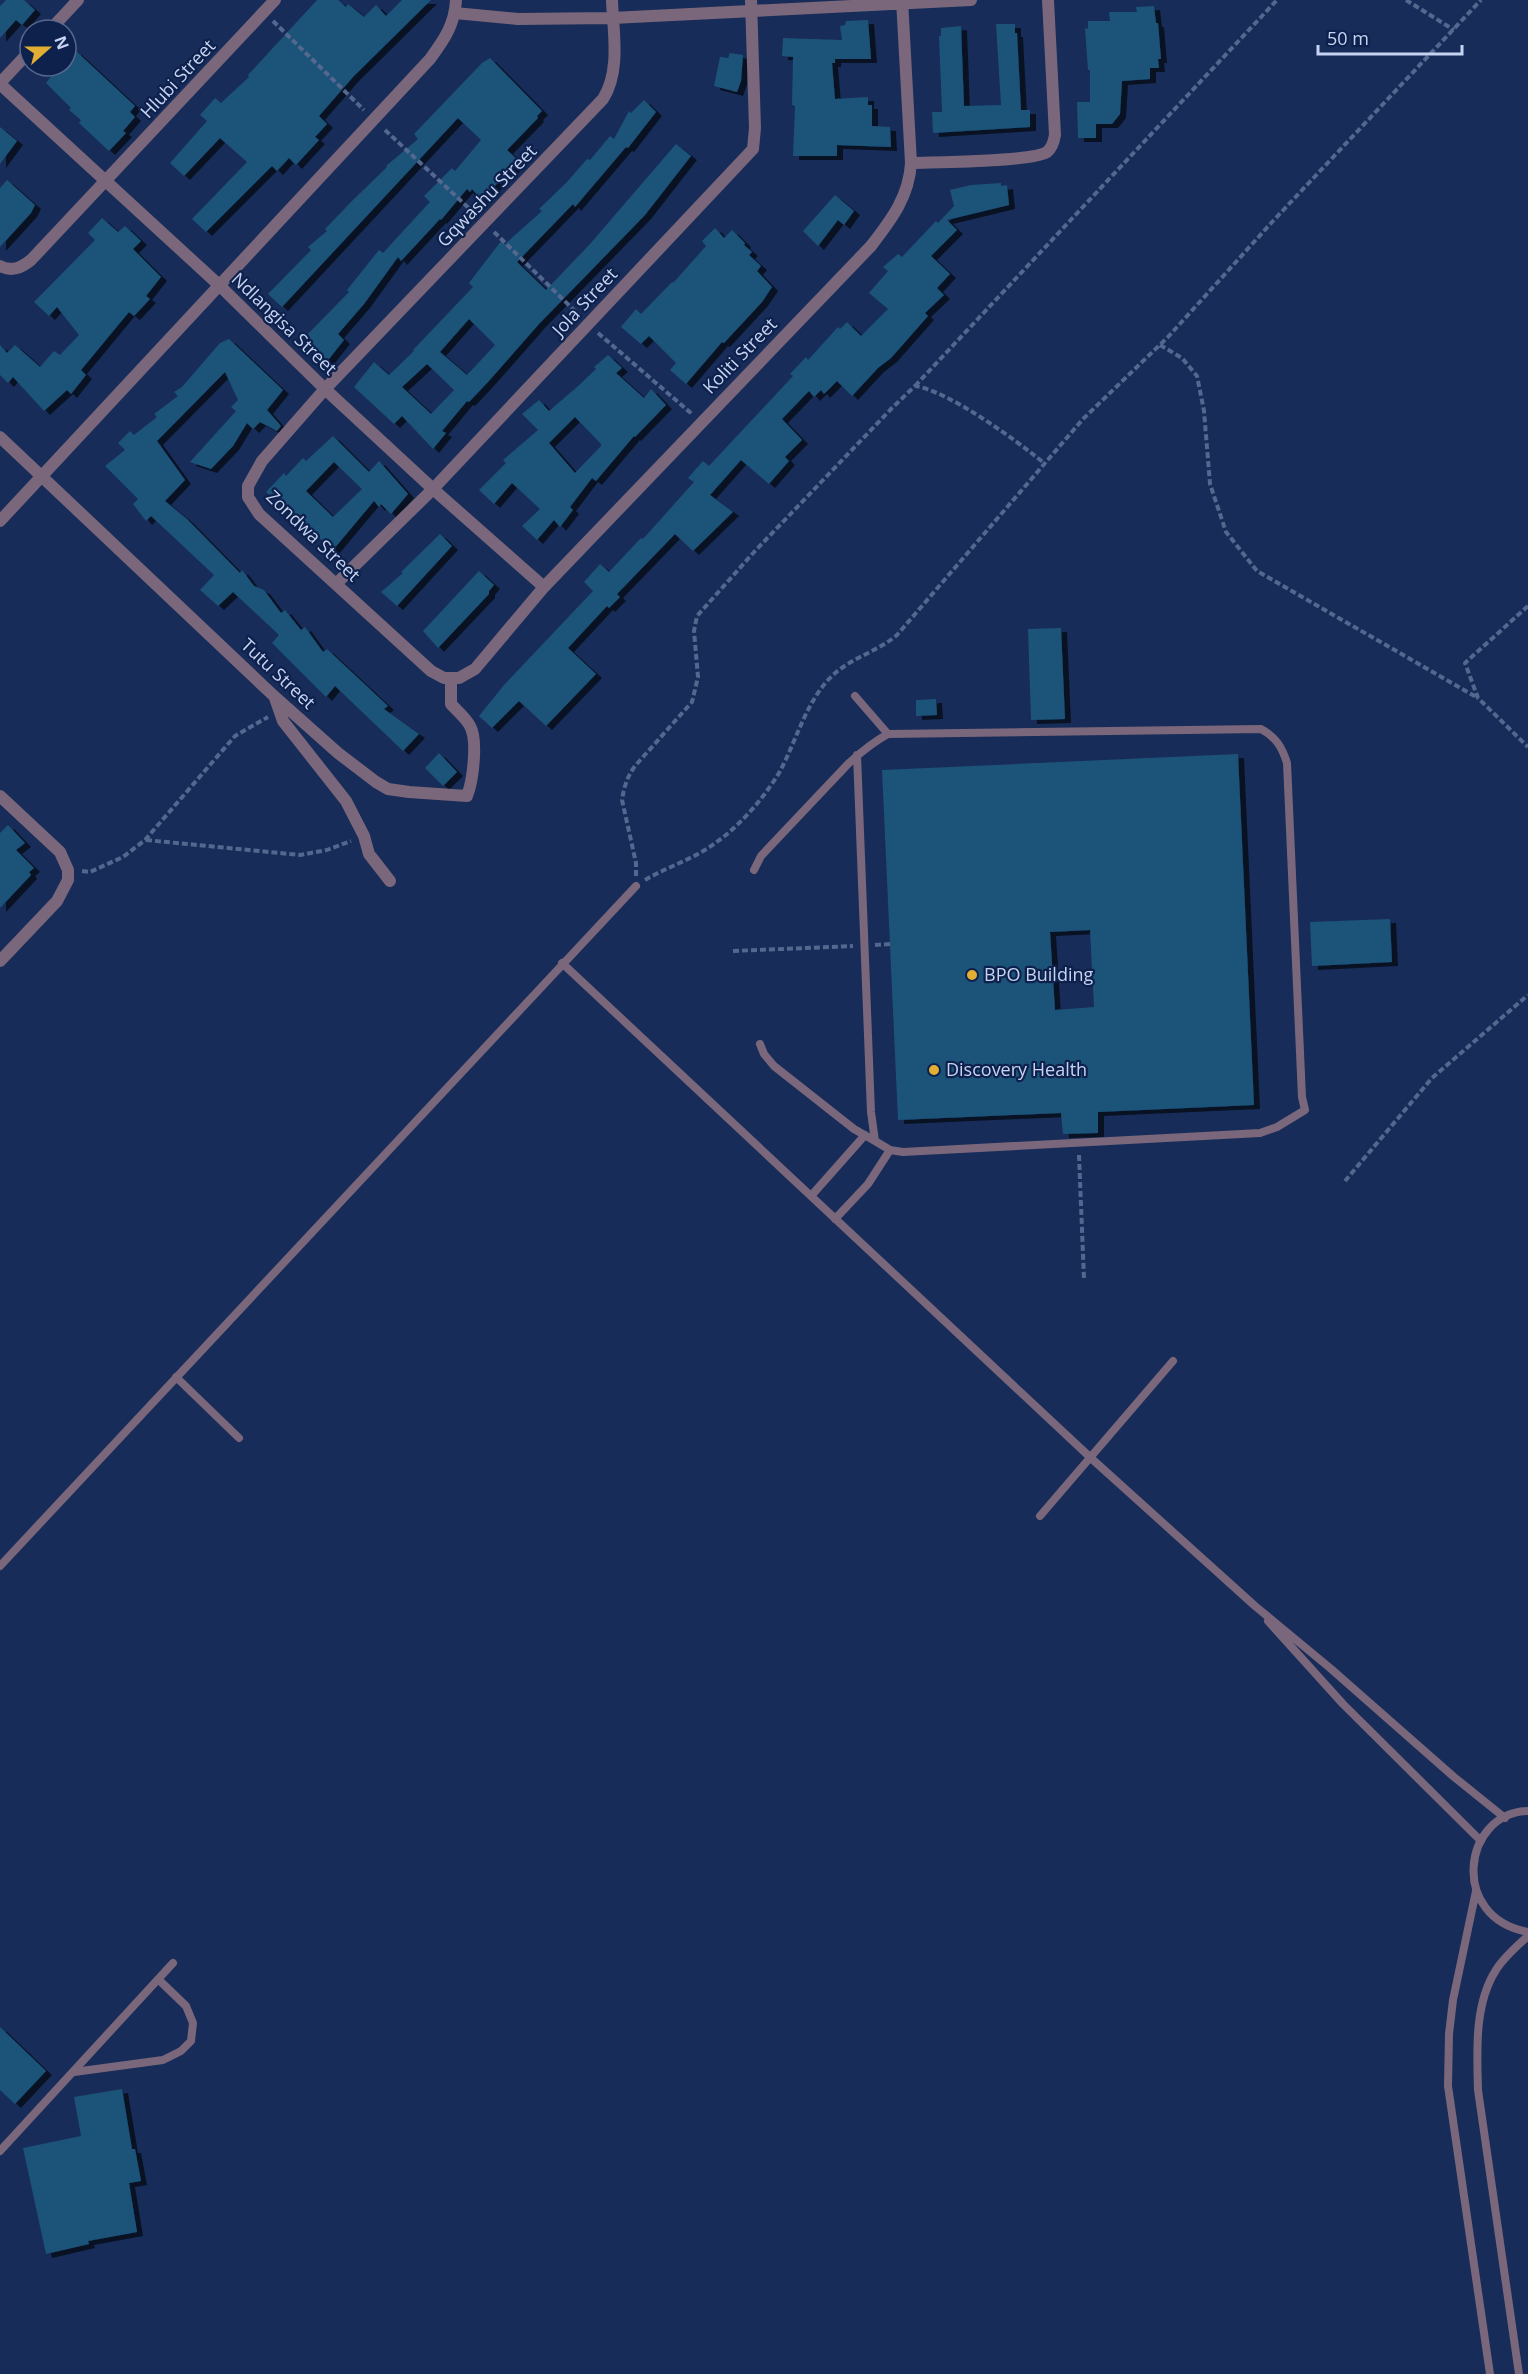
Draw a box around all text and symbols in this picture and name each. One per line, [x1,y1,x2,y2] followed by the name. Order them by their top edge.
[18,18,78,78] north arrow
[1318,18,1462,56] scale bar
[1327,26,1369,50] text: 50 m
[49,33,75,53] text: N
[135,34,220,123] street label: Hlubi Street
[431,139,541,252] street label: Gqwashu Street
[545,262,622,342] street label: Jola Street
[227,267,343,380] street label: Ndlangisa Street
[697,312,782,398] street label: Koliti Street
[261,484,366,586] street label: Zondwa Street
[236,633,321,714] street label: Tutu Street
[984,962,1093,986] place label: BPO Building
[965,968,979,982] marker: BPO Building
[946,1057,1087,1081] place label: Discovery Health
[927,1063,941,1077] marker: Discovery Health

